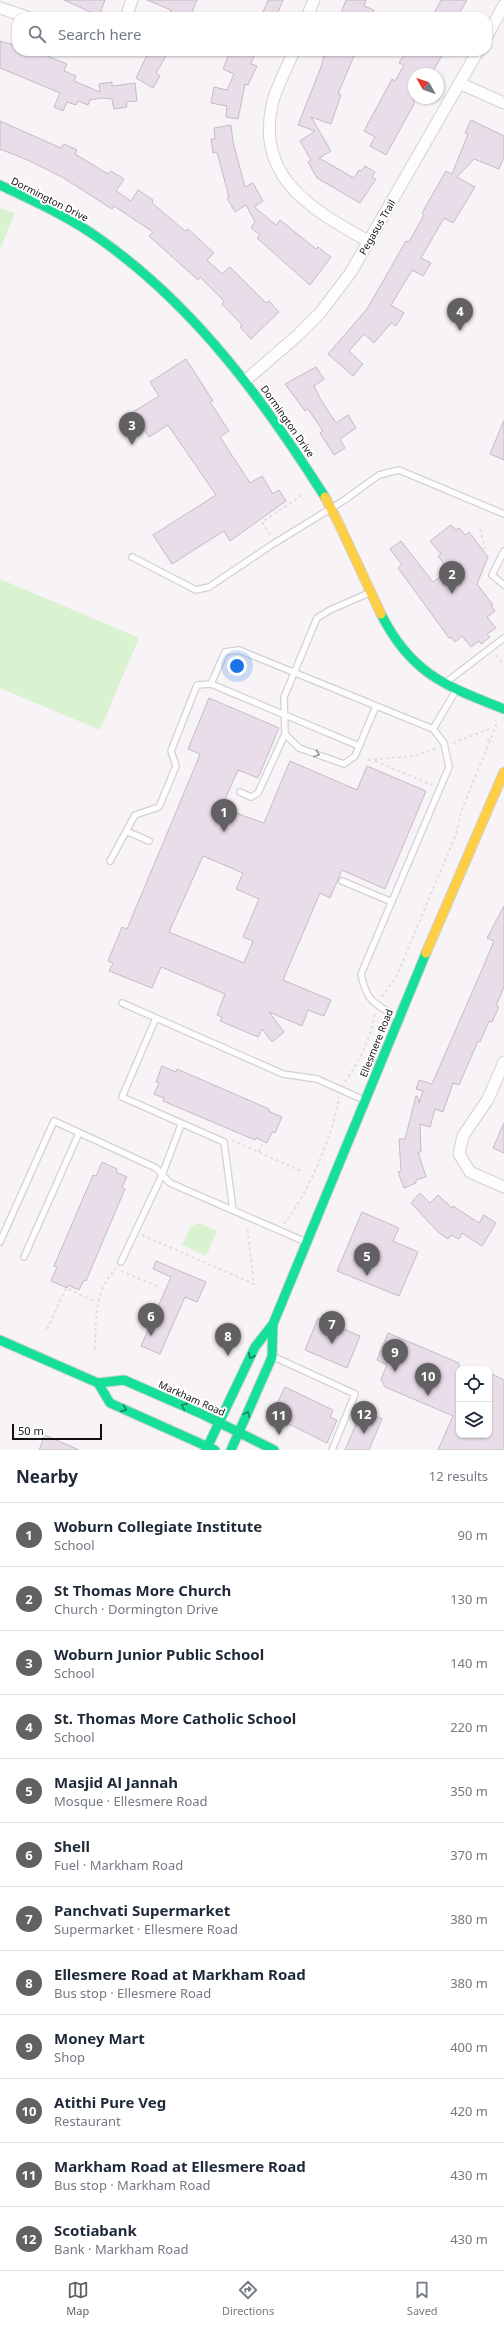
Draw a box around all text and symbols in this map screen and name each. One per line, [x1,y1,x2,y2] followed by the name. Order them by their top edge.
[12,12,492,56] search box
[26,23,48,45] icon: search
[58,24,141,44] text: Search here
[408,68,444,104] north arrow
[9,173,91,225] street label: Dormington Drive
[356,197,398,257] street label: Pegasus Trail
[447,298,473,331] pin: 4
[258,382,318,460] street label: Dormington Drive
[119,412,145,445] pin: 3
[439,561,465,594] pin: 2
[227,656,247,676] your location
[313,750,320,758] one-way arrow
[211,799,237,832] pin: 1
[356,1007,396,1079] street label: Ellesmere Road
[354,1243,380,1276] pin: 5
[138,1303,164,1336] pin: 6
[319,1311,345,1344] pin: 7
[215,1323,241,1356] pin: 8
[382,1339,408,1372] pin: 9
[248,1352,256,1359] one-way arrow
[415,1363,441,1396] pin: 10
[456,1366,492,1438] map controls
[456,1366,492,1402] button: locate
[156,1377,228,1419] street label: Markham Road
[351,1401,377,1434] pin: 12
[266,1402,292,1435] pin: 11
[456,1402,492,1438] button: layers
[180,1403,188,1411] one-way arrow
[119,1404,127,1412] one-way arrow
[242,1411,250,1418] one-way arrow
[12,1422,102,1441] scale bar
[18,1423,44,1438] text: 50 m
[16,1465,78,1488] text: Nearby
[429,1467,488,1485] text: 12 results
[54,1516,262,1536] text: Woburn Collegiate Institute
[25,1526,33,1544] text: 1
[458,1526,488,1544] text: 90 m
[54,1536,95,1554] text: School
[54,1580,231,1600] text: St Thomas More Church
[25,1590,33,1608] text: 2
[450,1590,488,1608] text: 130 m
[54,1600,218,1618] text: Church · Dormington Drive
[54,1644,264,1664] text: Woburn Junior Public School
[25,1654,33,1672] text: 3
[450,1654,488,1672] text: 140 m
[54,1664,95,1682] text: School
[54,1708,296,1728] text: St. Thomas More Catholic School
[25,1718,33,1736] text: 4
[450,1718,488,1736] text: 220 m
[54,1728,95,1746] text: School
[54,1772,178,1792] text: Masjid Al Jannah
[25,1782,33,1800] text: 5
[450,1782,488,1800] text: 350 m
[54,1792,208,1810] text: Mosque · Ellesmere Road
[54,1836,90,1856] text: Shell
[25,1846,33,1864] text: 6
[450,1846,488,1864] text: 370 m
[54,1856,183,1874] text: Fuel · Markham Road
[54,1900,230,1920] text: Panchvati Supermarket
[25,1910,33,1928] text: 7
[450,1910,488,1928] text: 380 m
[54,1920,238,1938] text: Supermarket · Ellesmere Road
[54,1964,306,1984] text: Ellesmere Road at Markham Road
[25,1974,33,1992] text: 8
[450,1974,488,1992] text: 380 m
[54,1984,211,2002] text: Bus stop · Ellesmere Road
[54,2028,145,2048] text: Money Mart
[25,2038,33,2056] text: 9
[450,2038,488,2056] text: 400 m
[54,2048,85,2066] text: Shop
[54,2092,166,2112] text: Atithi Pure Veg
[22,2102,36,2120] text: 10
[450,2102,488,2120] text: 420 m
[54,2112,121,2130] text: Restaurant
[54,2156,306,2176] text: Markham Road at Ellesmere Road
[22,2166,36,2184] text: 11
[450,2166,488,2184] text: 430 m
[54,2176,211,2194] text: Bus stop · Markham Road
[54,2220,137,2240] text: Scotiabank
[22,2230,36,2248] text: 12
[450,2230,488,2248] text: 430 m
[54,2240,188,2258] text: Bank · Markham Road
[66,2279,89,2318] tab: Map
[222,2279,274,2318] tab: Directions
[407,2279,438,2318] tab: Saved

